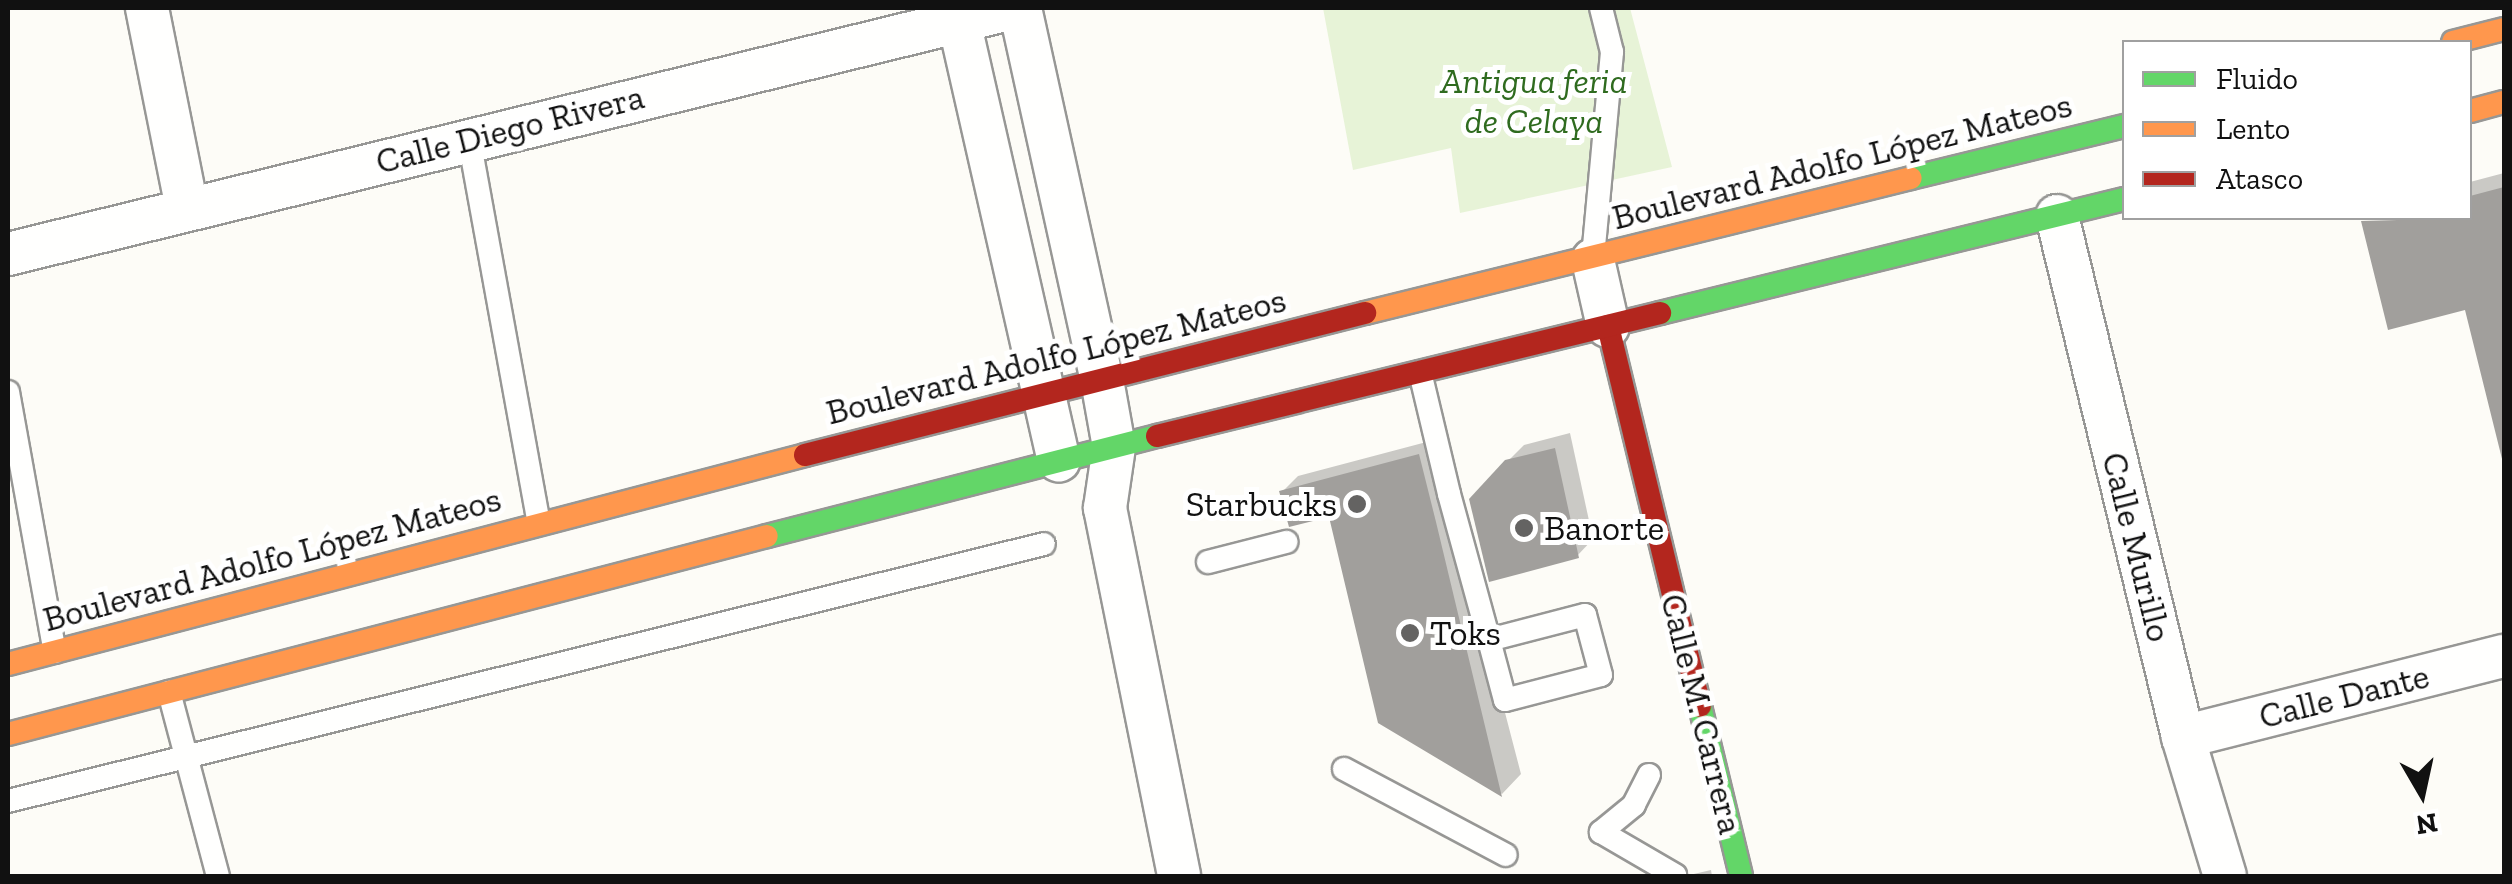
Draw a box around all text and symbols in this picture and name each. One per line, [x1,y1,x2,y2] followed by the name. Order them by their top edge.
[2122,40,2472,220] legend
[1441,60,1627,142] park label: Antigua feria de Celaya
[2216,61,2298,97] text: Fluido
[372,75,648,183] street label: Calle Diego Rivera
[1607,83,2077,239] street label: Boulevard Adolfo López Mateos
[2216,111,2290,147] text: Lento
[2216,161,2303,197] text: Atasco
[821,278,1291,434] street label: Boulevard Adolfo López Mateos
[2093,448,2181,646] street label: Calle Murillo
[38,477,506,641] street label: Boulevard Adolfo López Mateos
[1186,483,1337,525] place label: Starbucks
[1346,493,1368,515] marker: Starbucks
[1544,507,1664,549] place label: Banorte
[1513,517,1535,539] marker: Banorte
[1652,590,1752,838] street label: Calle M. Carrera
[1430,612,1501,654] place label: Toks
[1399,622,1421,644] marker: Toks
[2255,655,2433,737] street label: Calle Dante
[2372,744,2472,844] north arrow
[2414,806,2440,842] text: N

